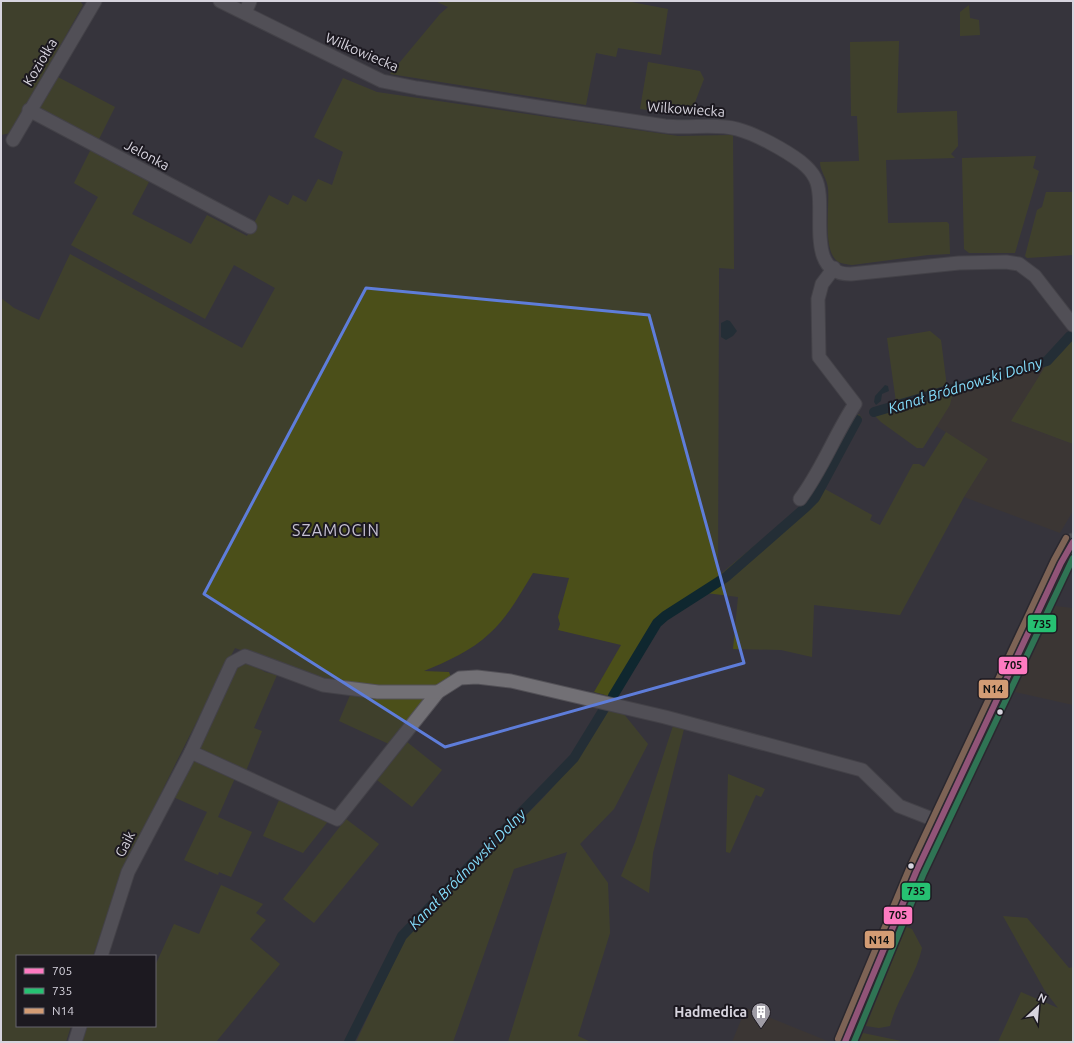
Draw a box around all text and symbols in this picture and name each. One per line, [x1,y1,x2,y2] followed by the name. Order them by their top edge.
[323,29,401,75] street label: Wilkowiecka
[20,35,60,89] street label: Koziołka
[647,98,725,120] street label: Wilkowiecka
[122,136,172,174] street label: Jelonka
[886,353,1045,417] water label: Kanał Bródnowski Dolny
[292,521,380,539] district label: SZAMOCIN
[1027,614,1057,633] line badge: 735
[1033,618,1051,630] text: 735
[998,656,1028,675] line badge: 705
[1004,659,1022,671] text: 705
[978,679,1009,699] line badge: N14
[983,683,1003,695] text: N14
[995,707,1005,717] unlabelled marker
[405,805,529,933] water label: Kanał Bródnowski Dolny
[112,828,138,860] street label: Gaik
[906,861,916,871] unlabelled marker
[901,882,931,901] line badge: 735
[907,885,925,897] text: 735
[883,906,913,925] line badge: 705
[889,909,907,921] text: 705
[864,930,895,949] line badge: N14
[869,934,889,946] text: N14
[16,955,156,1027] legend
[52,964,72,977] text: 705
[52,984,72,997] text: 735
[1018,987,1058,1027] north arrow
[1036,991,1049,1005] text: N
[750,1001,772,1029] building icon: Hadmedica
[52,1004,74,1017] text: N14
[674,1004,747,1020] place label: Hadmedica

